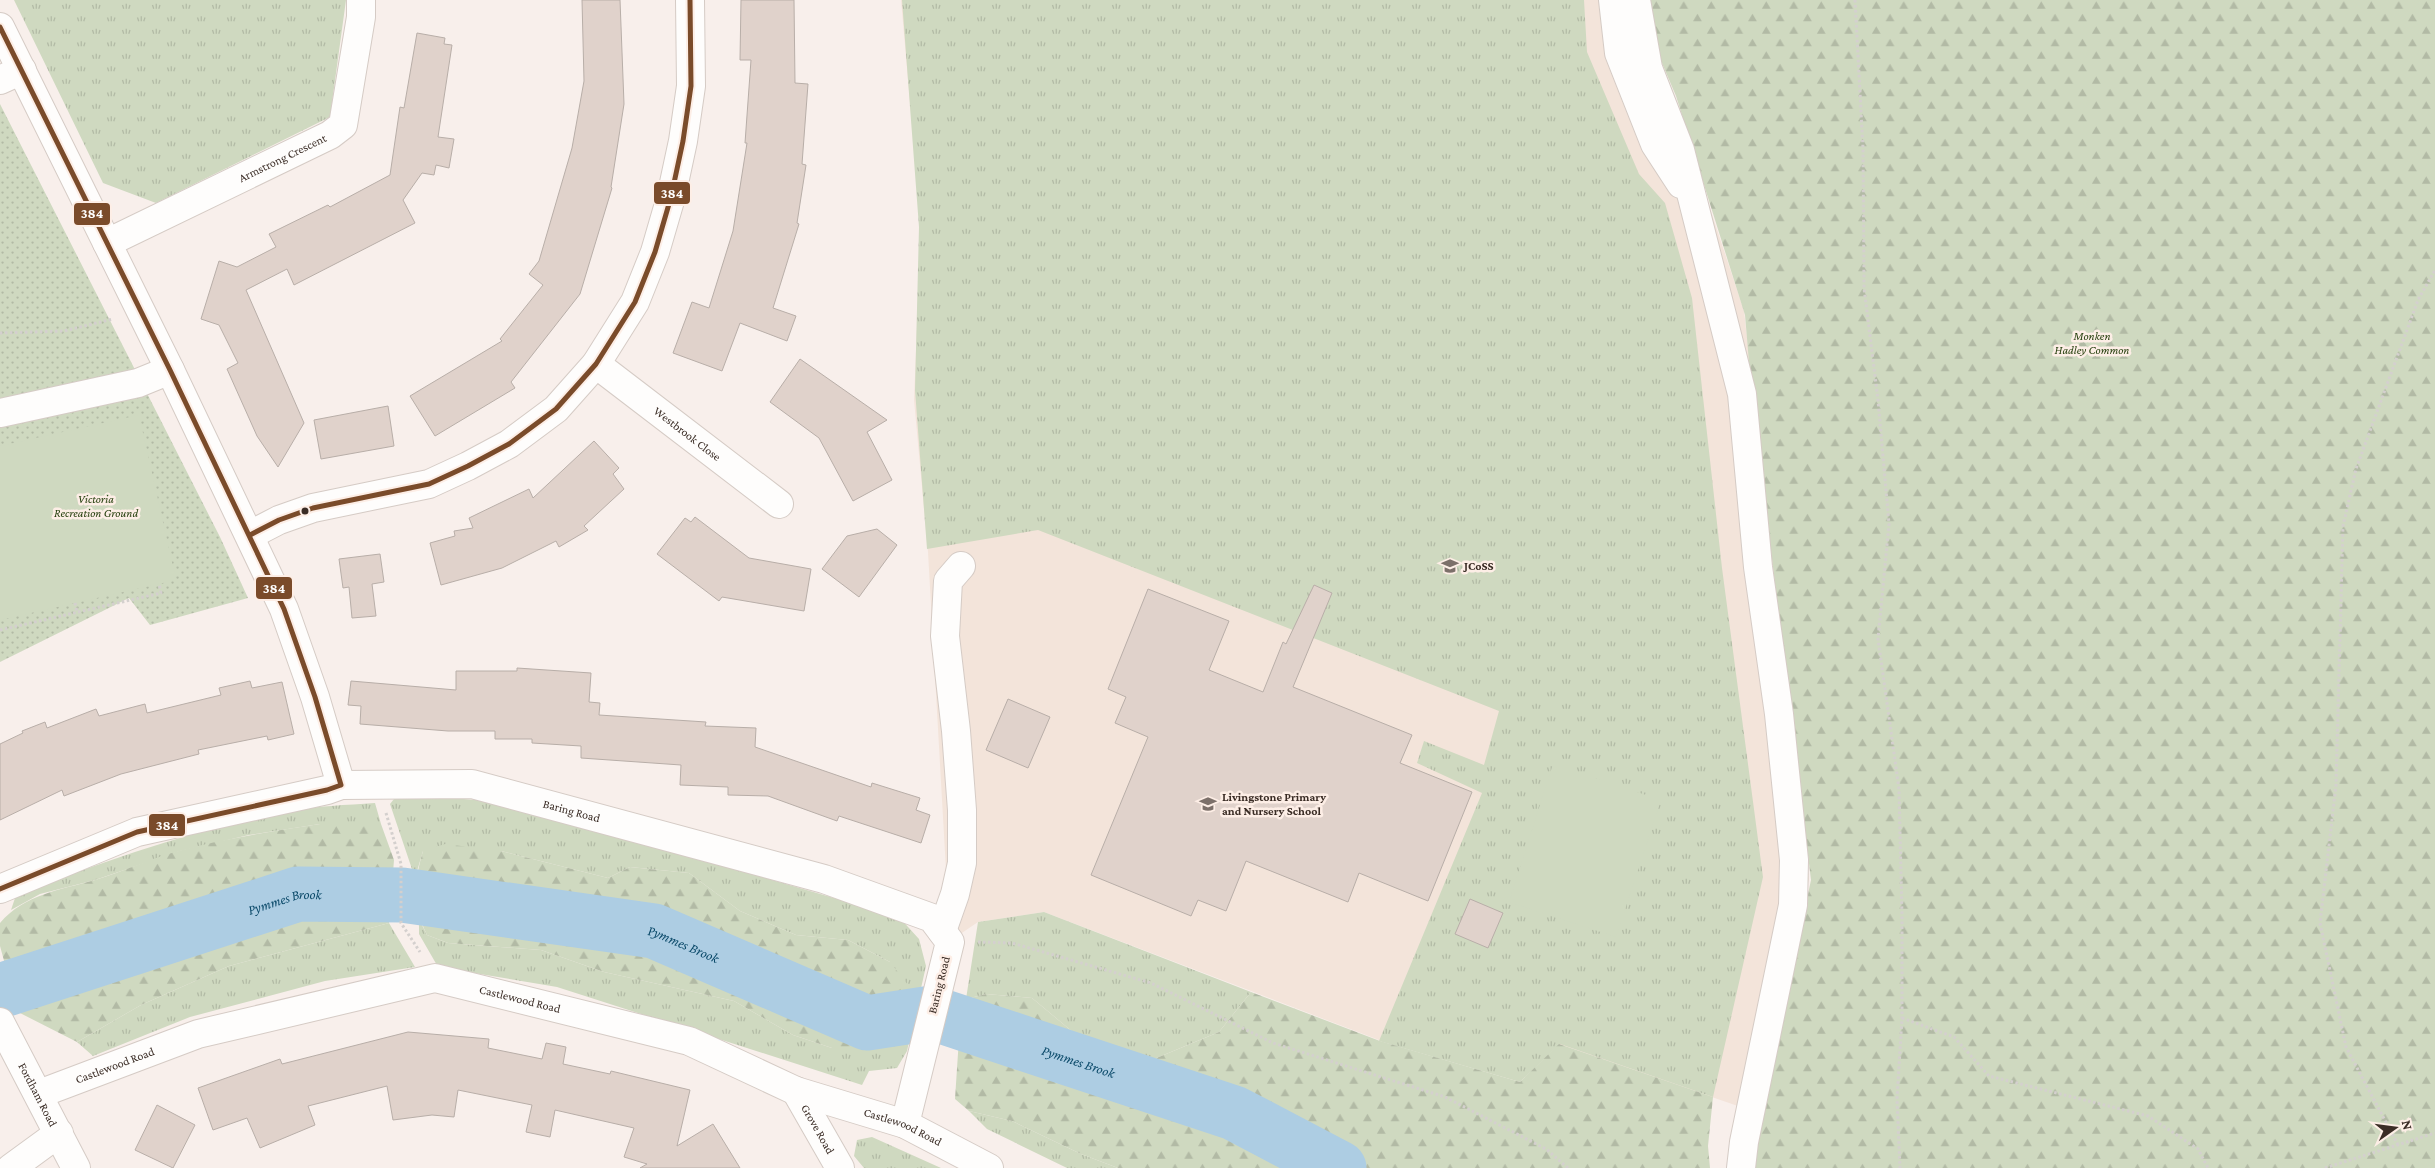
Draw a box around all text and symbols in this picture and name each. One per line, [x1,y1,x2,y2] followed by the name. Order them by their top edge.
[236,130,330,185] street label: Armstrong Crescent
[653,181,691,205] line badge: 384
[661,185,684,201] text: 384
[73,202,111,226] line badge: 384
[81,205,104,221] text: 384
[2055,329,2129,357] park label: Monken Hadley Common
[651,404,724,464] street label: Westbrook Close
[54,492,138,520] park label: Victoria Recreation Ground
[300,506,310,516] unlabelled marker
[1440,556,1460,576] school or university icon: JCoSS
[1462,559,1494,573] place label: JCoSS
[255,576,293,600] line badge: 384
[263,580,286,596] text: 384
[1222,790,1326,818] place label: Livingstone Primary and Nursery School
[1198,794,1218,814] school or university icon: Livingstone Primary and Nursery School
[542,797,602,825] street label: Baring Road
[148,813,186,837] line badge: 384
[156,817,179,833] text: 384
[246,886,323,918] water label: Pymmes Brook
[647,922,722,966] water label: Pymmes Brook
[925,954,953,1015] street label: Baring Road
[478,982,563,1016] street label: Castlewood Road
[1040,1042,1118,1081] water label: Pymmes Brook
[73,1044,157,1087] street label: Castlewood Road
[15,1060,61,1130] street label: Fordham Road
[798,1102,838,1157] street label: Grove Road
[2370,1103,2420,1153] north arrow
[862,1105,945,1149] street label: Castlewood Road
[2399,1118,2417,1132] text: N

